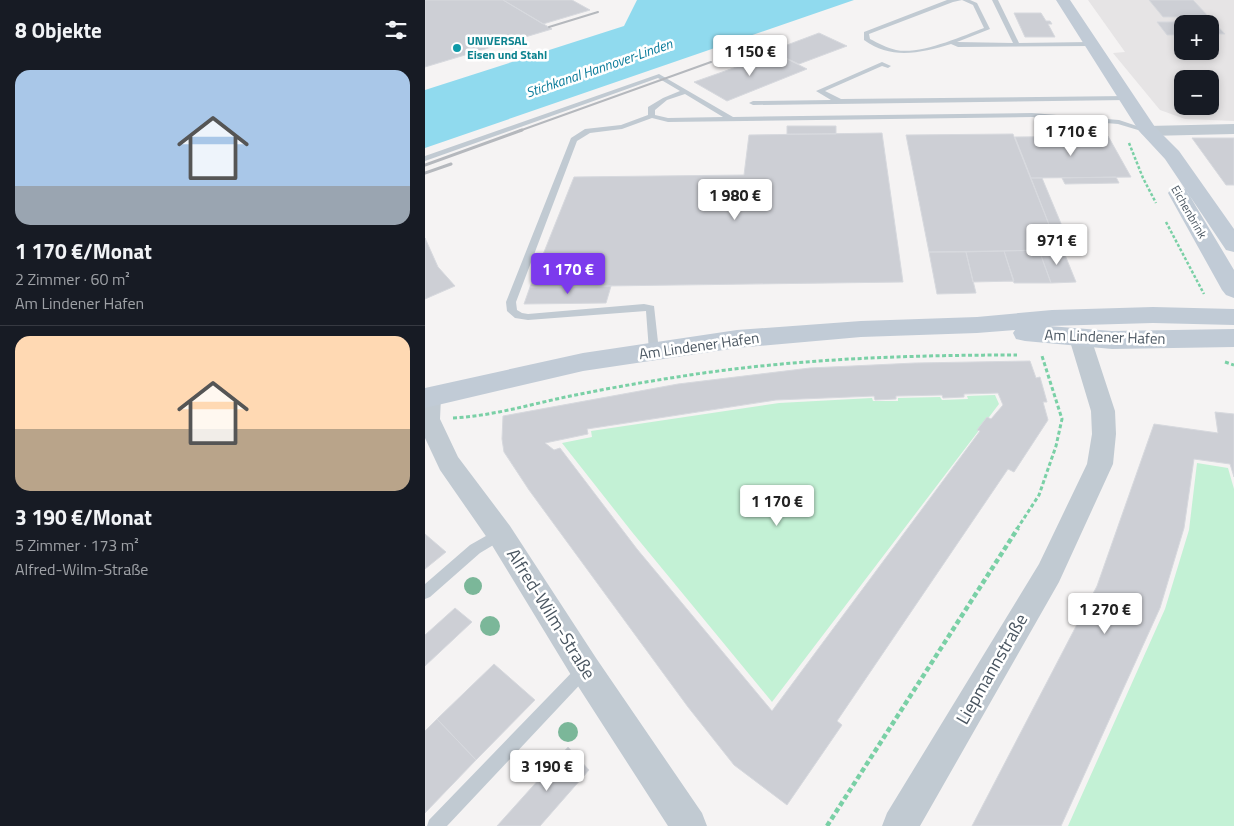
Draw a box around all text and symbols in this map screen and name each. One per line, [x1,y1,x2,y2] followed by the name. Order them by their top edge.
[15,14,102,46] text: 8 Objekte
[1174,15,1219,115] map controls
[1174,15,1219,60] button: +
[382,16,410,44] icon: filters
[467,31,547,64] place label: UNIVERSAL Eisen und Stahl
[523,32,676,103] water label: Stichkanal Hannover-Linden
[704,34,796,77] pin: 1 150 €
[724,39,776,63] text: 1 150 €
[451,42,463,54] marker: UNIVERSAL Eisen und Stahl
[1174,70,1219,115] button: −
[168,103,258,193] icon: home
[1025,114,1117,157] pin: 1 710 €
[1045,119,1097,143] text: 1 710 €
[689,178,781,221] pin: 1 980 €
[1167,182,1212,242] street label: Eichenbrink
[709,183,761,207] text: 1 980 €
[1022,224,1092,266] pin: 971 €
[1037,228,1077,252] text: 971 €
[15,235,152,267] text: 1 170 €/Monat
[522,252,614,295] pin: 1 170 €
[542,257,594,281] text: 1 170 €
[15,267,130,291] text: 2 Zimmer · 60 m²
[15,291,144,315] text: Am Lindener Hafen
[1044,323,1166,350] street label: Am Lindener Hafen
[637,326,760,365] street label: Am Lindener Hafen
[168,368,258,458] icon: home
[731,484,823,527] pin: 1 170 €
[751,489,803,513] text: 1 170 €
[15,501,152,533] text: 3 190 €/Monat
[15,533,139,557] text: 5 Zimmer · 173 m²
[500,543,603,685] street label: Alfred-Wilm-Straße
[15,557,148,581] text: Alfred-Wilm-Straße
[1059,592,1151,635] pin: 1 270 €
[1079,597,1131,621] text: 1 270 €
[949,608,1034,729] street label: Liepmannstraße
[501,750,593,792] pin: 3 190 €
[521,754,573,778] text: 3 190 €

